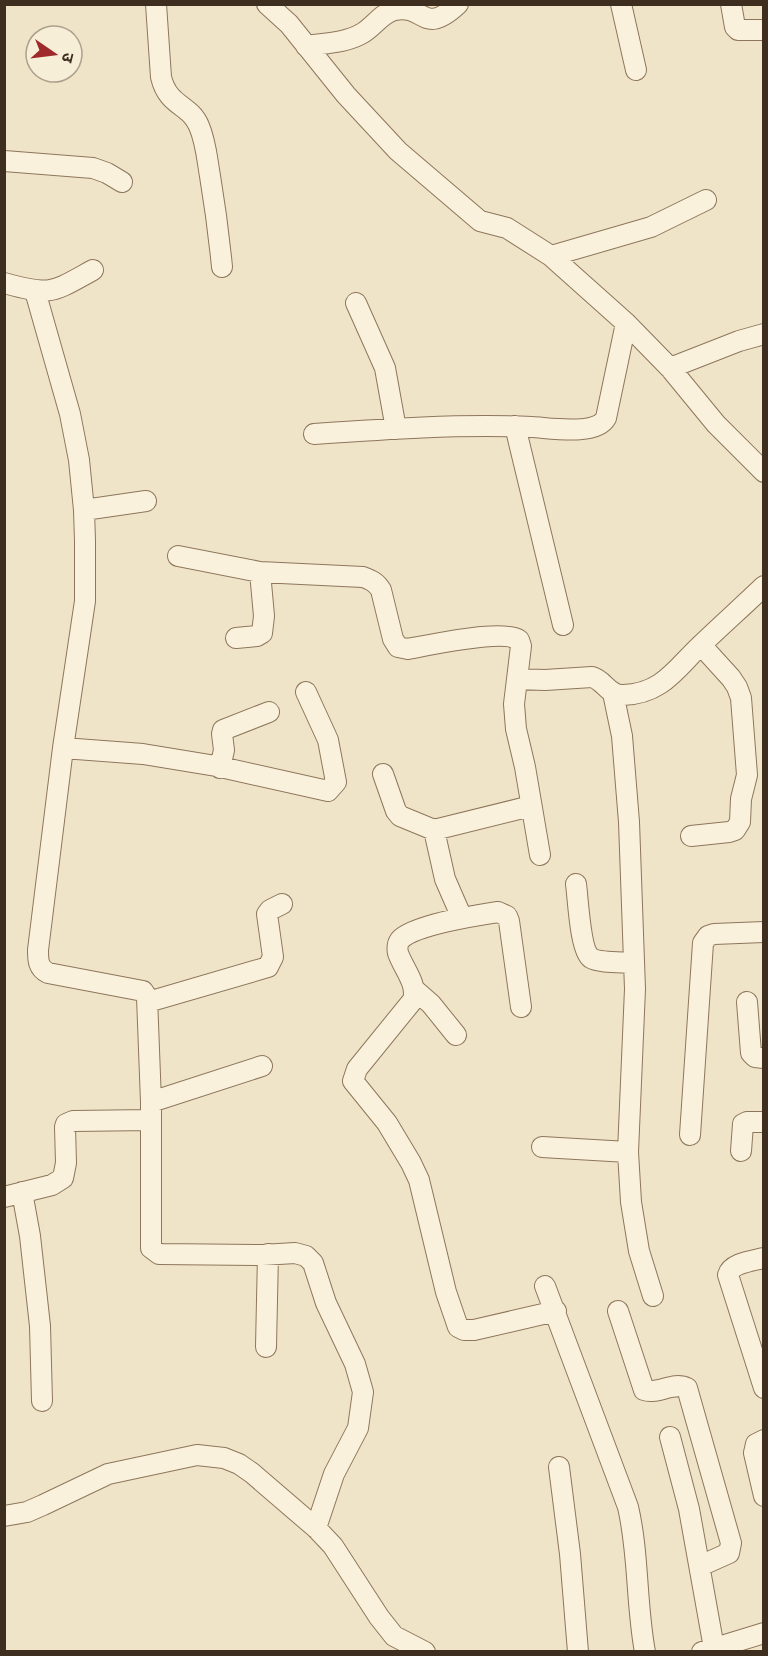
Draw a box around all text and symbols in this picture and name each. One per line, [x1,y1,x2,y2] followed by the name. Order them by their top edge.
[24,24,84,84] north arrow
[55,50,77,65] text: उ

